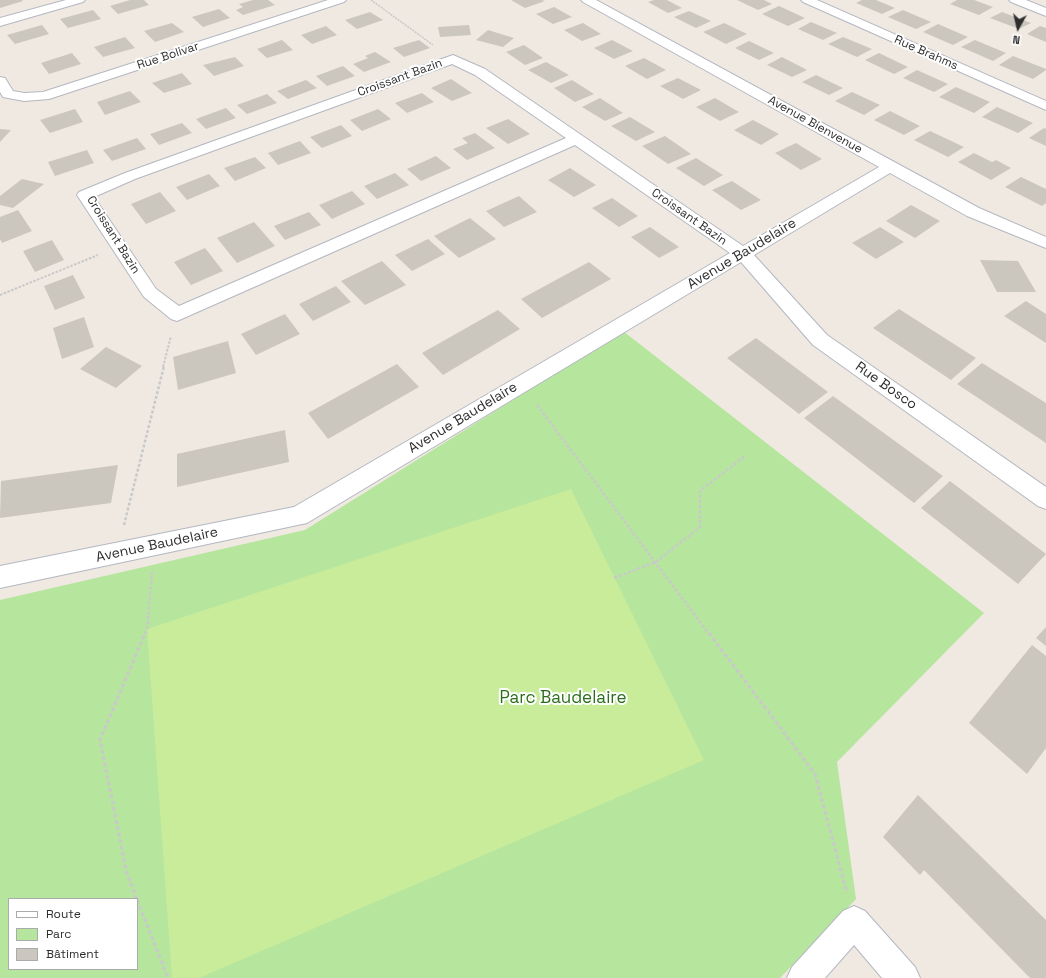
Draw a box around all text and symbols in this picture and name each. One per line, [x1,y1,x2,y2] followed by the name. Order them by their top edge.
[998,8,1038,48] north arrow
[1012,32,1021,47] text: N
[892,33,960,73] street label: Rue Brahms
[135,39,201,73] street label: Rue Bolivar
[356,56,444,100] street label: Croissant Bazin
[765,93,865,157] street label: Avenue Bienvenue
[648,186,730,248] street label: Croissant Bazin
[83,193,143,277] street label: Croissant Bazin
[684,215,800,293] street label: Avenue Baudelaire
[852,359,920,413] street label: Rue Bosco
[405,379,521,457] street label: Avenue Baudelaire
[94,524,220,566] street label: Avenue Baudelaire
[500,688,626,708] park label: Parc Baudelaire
[8,898,138,970] legend
[46,906,81,922] text: Route
[46,926,71,942] text: Parc
[46,946,99,962] text: Bâtiment

